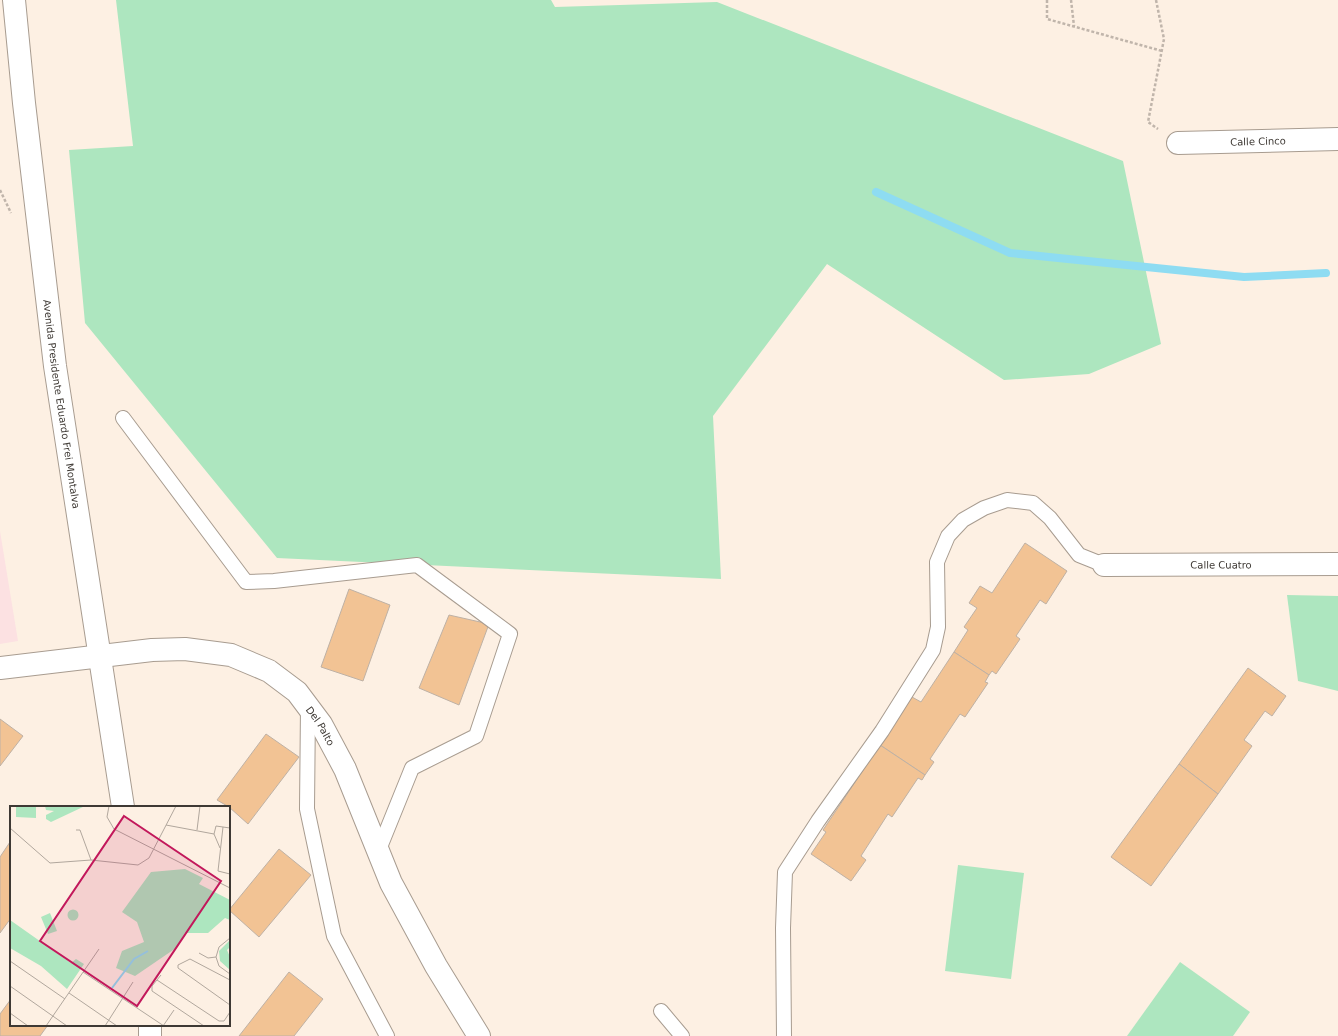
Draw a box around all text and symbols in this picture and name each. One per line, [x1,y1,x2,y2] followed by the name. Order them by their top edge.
[1230,135,1286,147] street label: Calle Cinco
[42,299,82,509] street label: Avenida Presidente Eduardo Frei Montalva
[1190,559,1252,570] street label: Calle Cuatro
[304,704,337,747] street label: Del Palto
[10,806,230,1026] inset map

